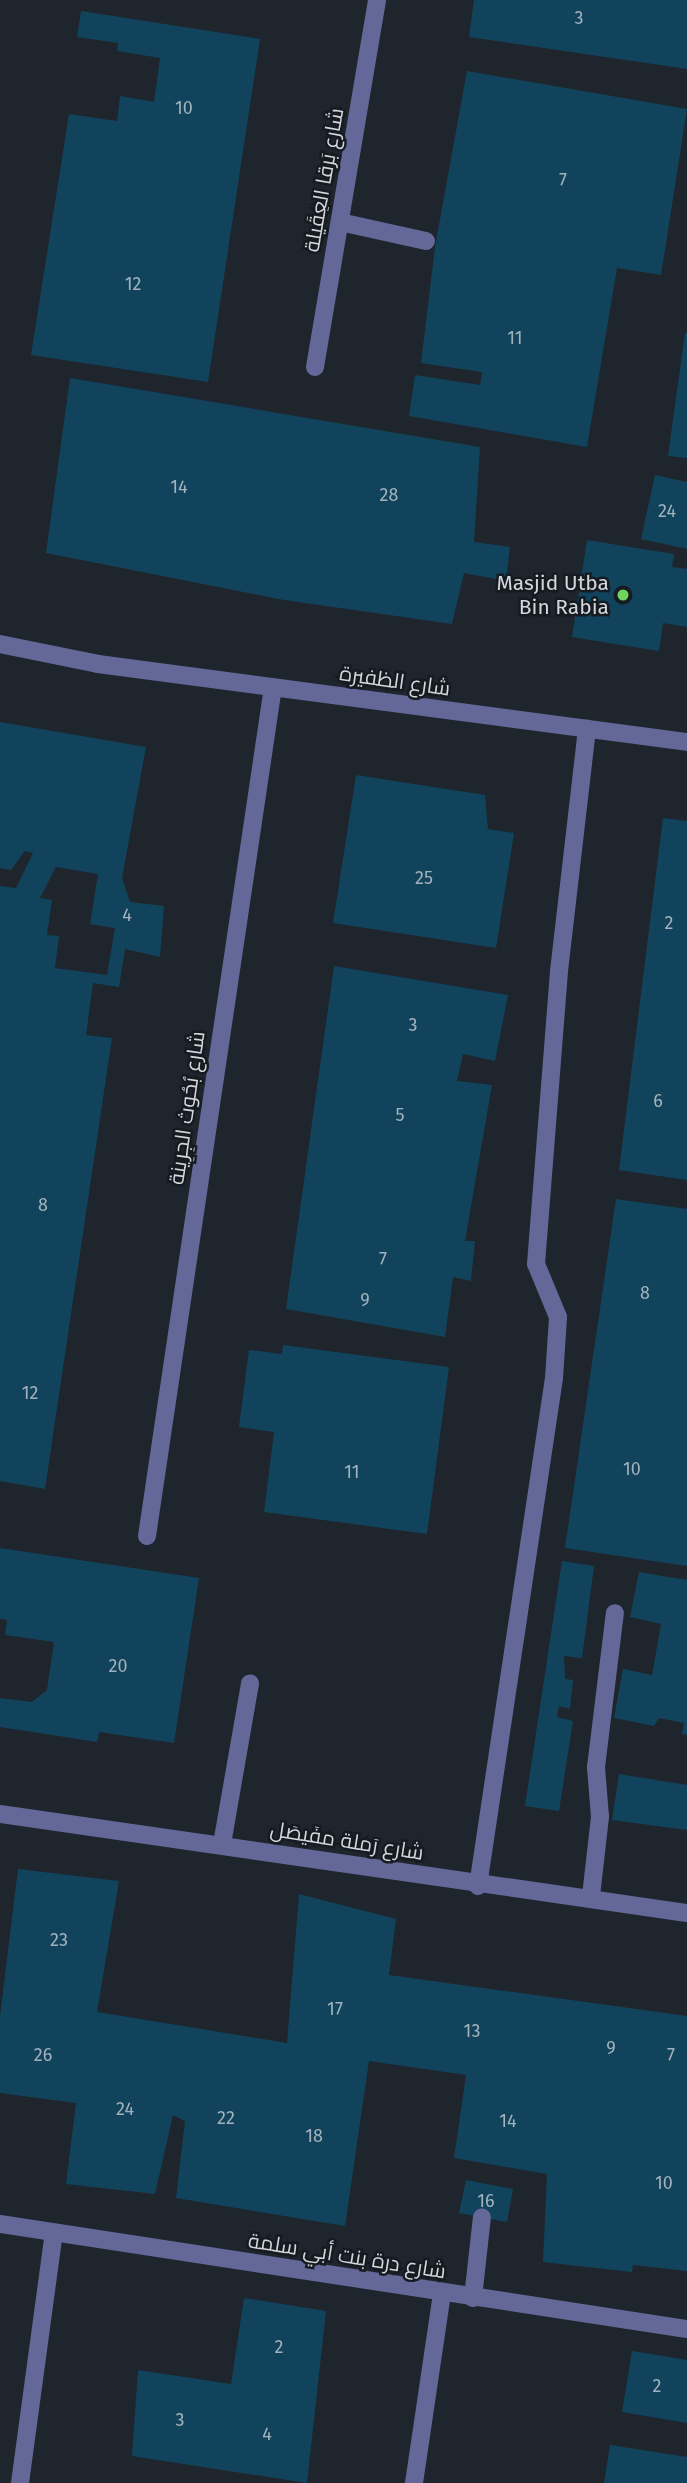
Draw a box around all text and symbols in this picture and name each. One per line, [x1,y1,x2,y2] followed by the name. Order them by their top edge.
[575,7,583,29] house number: 3
[175,97,193,119] house number: 10
[299,106,349,254] street label: شارع بَرقا العِقَيلة
[559,169,567,191] house number: 7
[125,273,141,295] house number: 12
[507,327,523,349] house number: 11
[170,476,188,498] house number: 14
[380,484,398,506] house number: 28
[658,500,676,522] house number: 24
[497,570,609,620] place label: Masjid Utba Bin Rabia
[615,587,631,603] marker: Masjid Utba Bin Rabia
[338,661,452,701] street label: شارع الظفيرة
[415,867,433,889] house number: 25
[122,904,132,926] house number: 4
[665,912,673,934] house number: 2
[409,1014,417,1036] house number: 3
[164,1030,210,1186] street label: شارع بُحُوث الجِرِينة
[653,1090,663,1112] house number: 6
[395,1104,405,1126] house number: 5
[38,1194,48,1216] house number: 8
[379,1248,387,1270] house number: 7
[640,1282,650,1304] house number: 8
[360,1289,370,1311] house number: 9
[22,1382,38,1404] house number: 12
[623,1458,641,1480] house number: 10
[344,1461,360,1483] house number: 11
[109,1655,127,1677] house number: 20
[268,1816,426,1866] street label: شارع رَملة مفَيصَل
[50,1929,68,1951] house number: 23
[327,1998,343,2020] house number: 17
[464,2020,480,2042] house number: 13
[606,2037,616,2059] house number: 9
[34,2044,52,2066] house number: 26
[667,2044,675,2066] house number: 7
[116,2098,134,2120] house number: 24
[217,2107,235,2129] house number: 22
[499,2110,517,2132] house number: 14
[305,2125,323,2147] house number: 18
[655,2172,673,2194] house number: 10
[477,2190,495,2212] house number: 16
[246,2228,448,2284] street label: شارع درة بنت أبي سلمة
[275,2336,283,2358] house number: 2
[653,2375,661,2397] house number: 2
[176,2409,184,2431] house number: 3
[262,2423,272,2445] house number: 4

